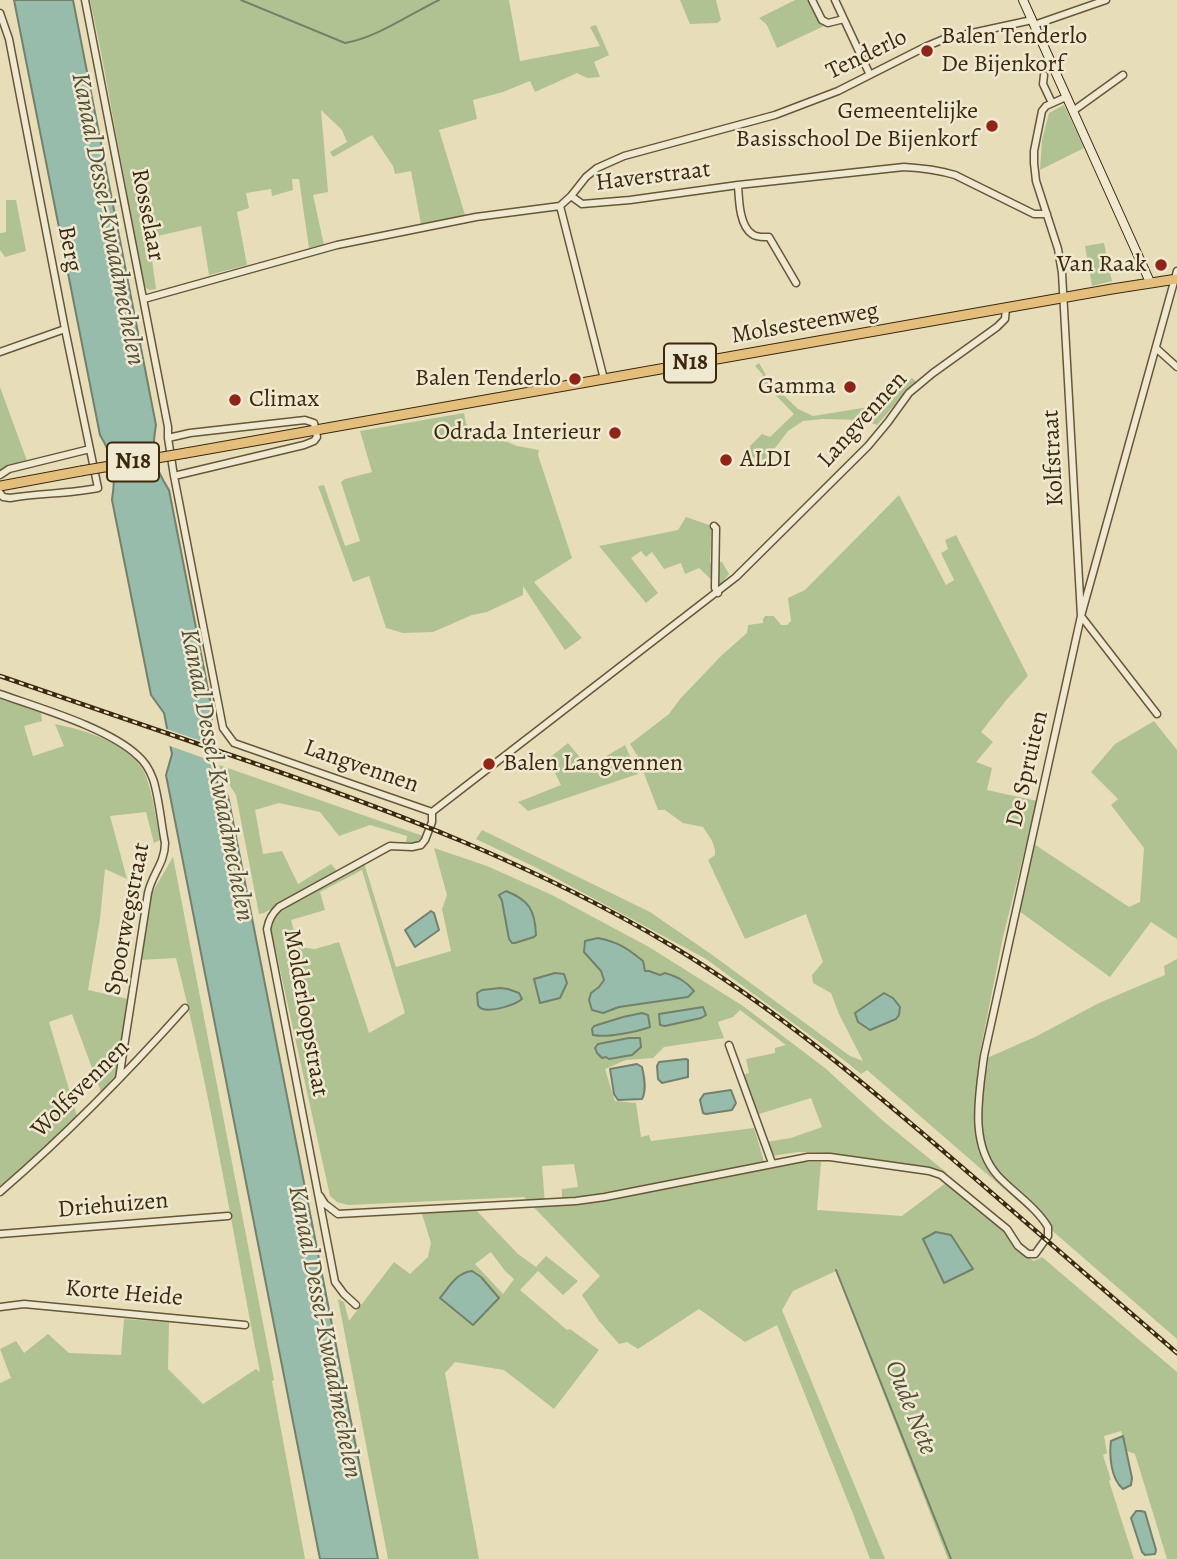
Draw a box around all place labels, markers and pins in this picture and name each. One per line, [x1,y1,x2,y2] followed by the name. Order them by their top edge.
[941,23,1087,79] place label: Balen Tenderlo De Bijenkorf
[919,43,935,59] marker: Balen Tenderlo De Bijenkorf
[736,98,978,154] place label: Gemeentelijke Basisschool De Bijenkorf
[984,118,1000,134] marker: Gemeentelijke Basisschool De Bijenkorf
[1057,251,1147,279] place label: Van Raak
[1153,257,1169,273] marker: Van Raak
[415,365,561,393] place label: Balen Tenderlo
[567,371,583,387] marker: Balen Tenderlo
[758,373,836,401] place label: Gamma
[842,379,858,395] marker: Gamma
[249,386,319,414] place label: Climax
[227,392,243,408] marker: Climax
[433,419,601,447] place label: Odrada Interieur
[607,425,623,441] marker: Odrada Interieur
[740,446,791,474] place label: ALDI
[718,452,734,468] marker: ALDI
[503,750,683,778] place label: Balen Langvennen
[481,756,497,772] marker: Balen Langvennen

